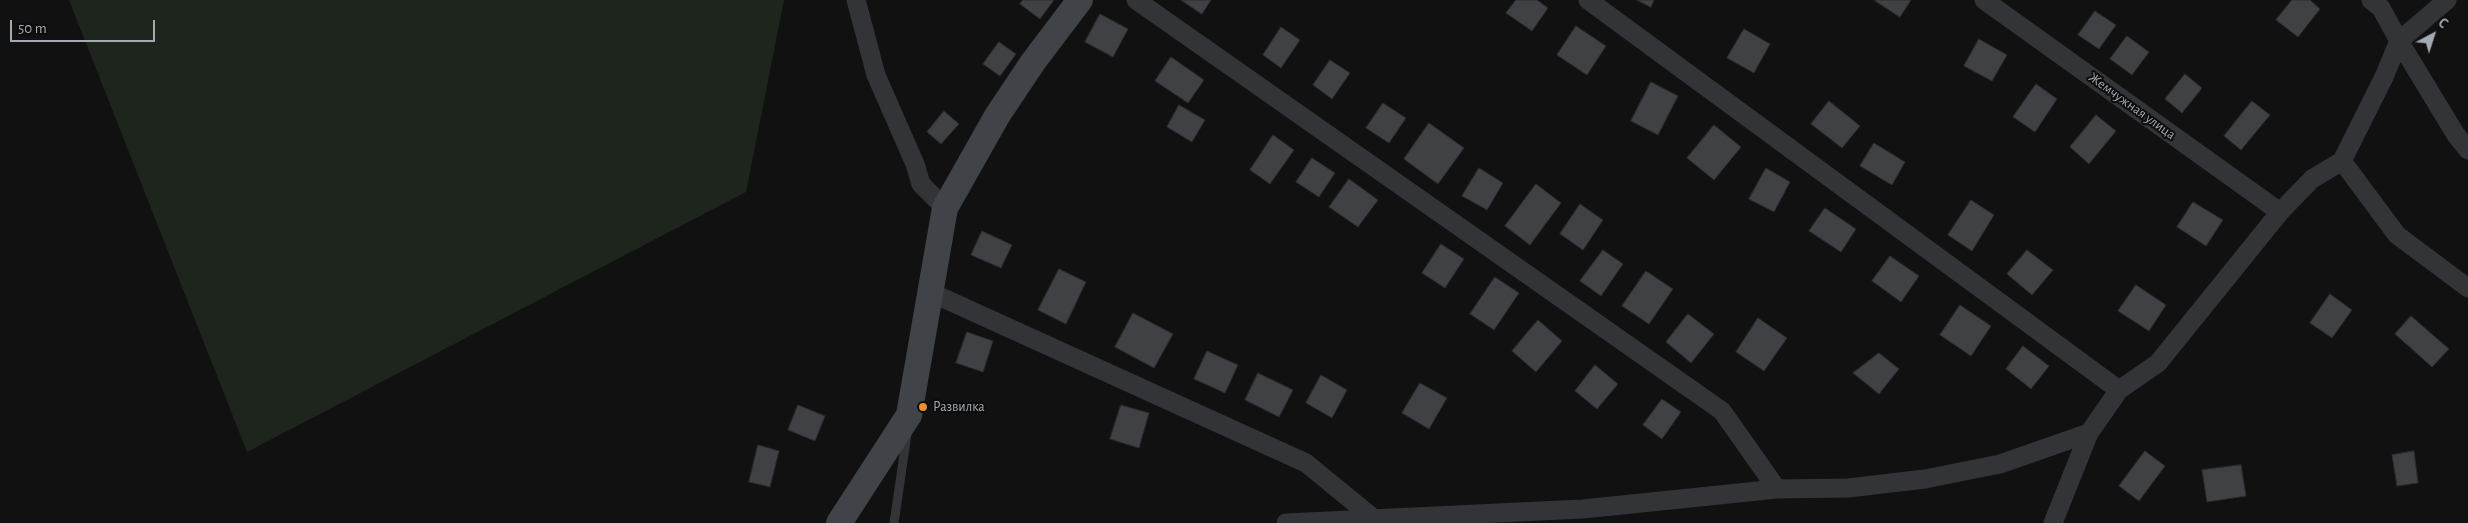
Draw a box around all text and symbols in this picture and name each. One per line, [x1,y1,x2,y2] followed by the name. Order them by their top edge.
[12,10,158,42] scale bar
[2408,10,2458,60] north arrow
[2435,16,2450,31] text: С
[18,21,47,36] text: 50 m
[2085,69,2179,143] street label: Жемчужная улица
[933,399,985,415] place label: Развилка
[917,401,929,413] marker: Развилка

